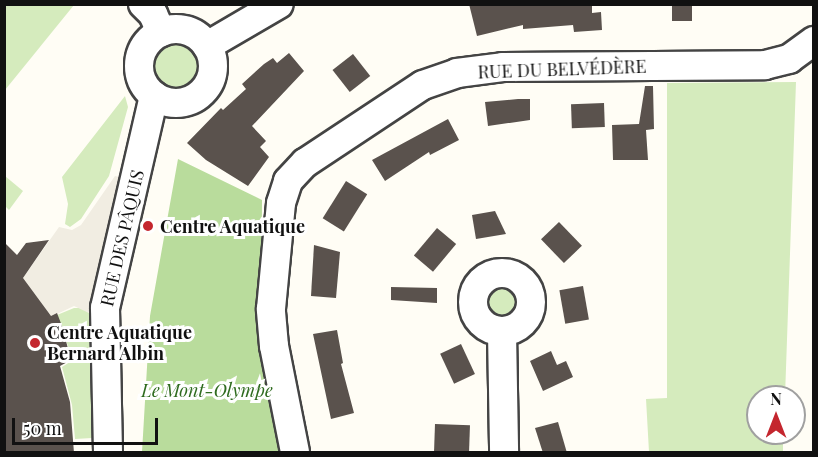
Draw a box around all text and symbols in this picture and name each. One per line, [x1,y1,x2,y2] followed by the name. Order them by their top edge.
[477,55,647,83] street label: RUE DU BELVÉDÈRE
[96,168,148,308] street label: RUE DES PÂQUIS
[160,215,306,237] place label: Centre Aquatique
[141,219,155,233] marker: Centre Aquatique
[47,322,193,364] place label: Centre Aquatique Bernard Albin
[28,336,42,350] marker: Centre Aquatique Bernard Albin
[141,379,273,401] park label: Le Mont-Olympe
[746,385,806,445] north arrow
[770,388,782,409] text: N
[15,406,160,444] scale bar
[23,416,62,440] text: 50 m

